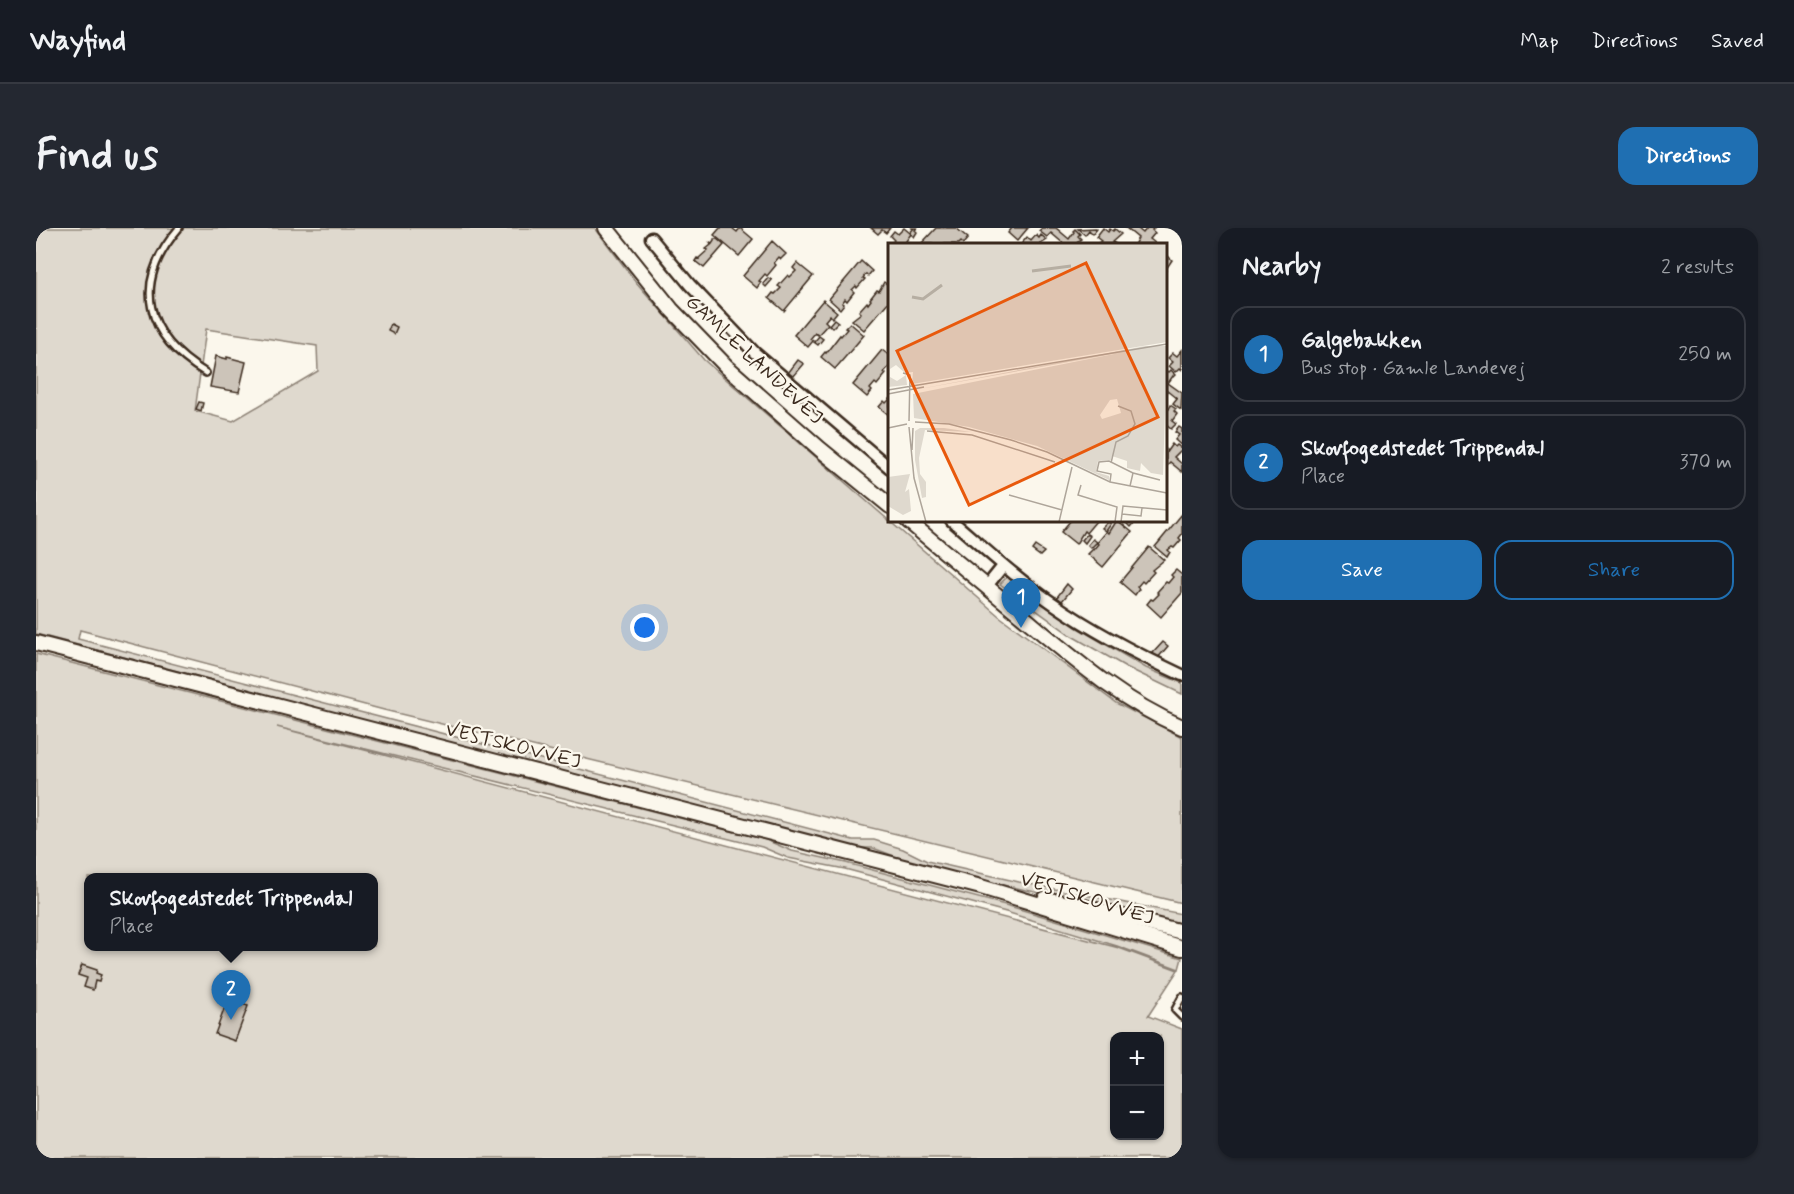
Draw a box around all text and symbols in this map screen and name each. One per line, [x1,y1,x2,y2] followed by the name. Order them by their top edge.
[30,23,126,60] text: Wayfind
[1520,27,1559,55] text: Map
[1592,27,1678,55] text: Directions
[1711,27,1764,55] text: Saved
[1618,127,1758,185] button: Directions
[36,129,158,184] text: Find us
[888,243,1167,522] inset map
[1242,250,1321,284] text: Nearby
[1661,254,1734,281] text: 2 results
[679,289,829,431] street label: GAMLE LANDEVEJ
[1301,327,1422,355] text: Galgebakken
[1259,341,1268,368] text: 1
[1678,341,1732,368] text: 250 m
[1301,355,1525,382] text: Bus stop · Gamle Landevej
[1301,435,1544,463] text: Skovfogedstedet Trippendal
[1259,449,1268,476] text: 2
[1680,449,1732,476] text: 370 m
[1301,463,1345,490] text: Place
[1242,540,1482,600] button: Save
[1494,540,1734,600] button: Share
[1002,578,1040,628] pin: 1
[630,613,659,642] your location
[443,716,583,776] street label: VESTSKOVVEJ
[1017,866,1157,932] street label: VESTSKOVVEJ
[84,873,378,951] popup
[110,885,352,913] text: Skovfogedstedet Trippendal
[110,913,154,940] text: Place
[212,970,250,1020] pin: 2
[1110,1032,1164,1140] map controls
[1110,1032,1164,1086] button: +
[1110,1086,1164,1140] button: −

